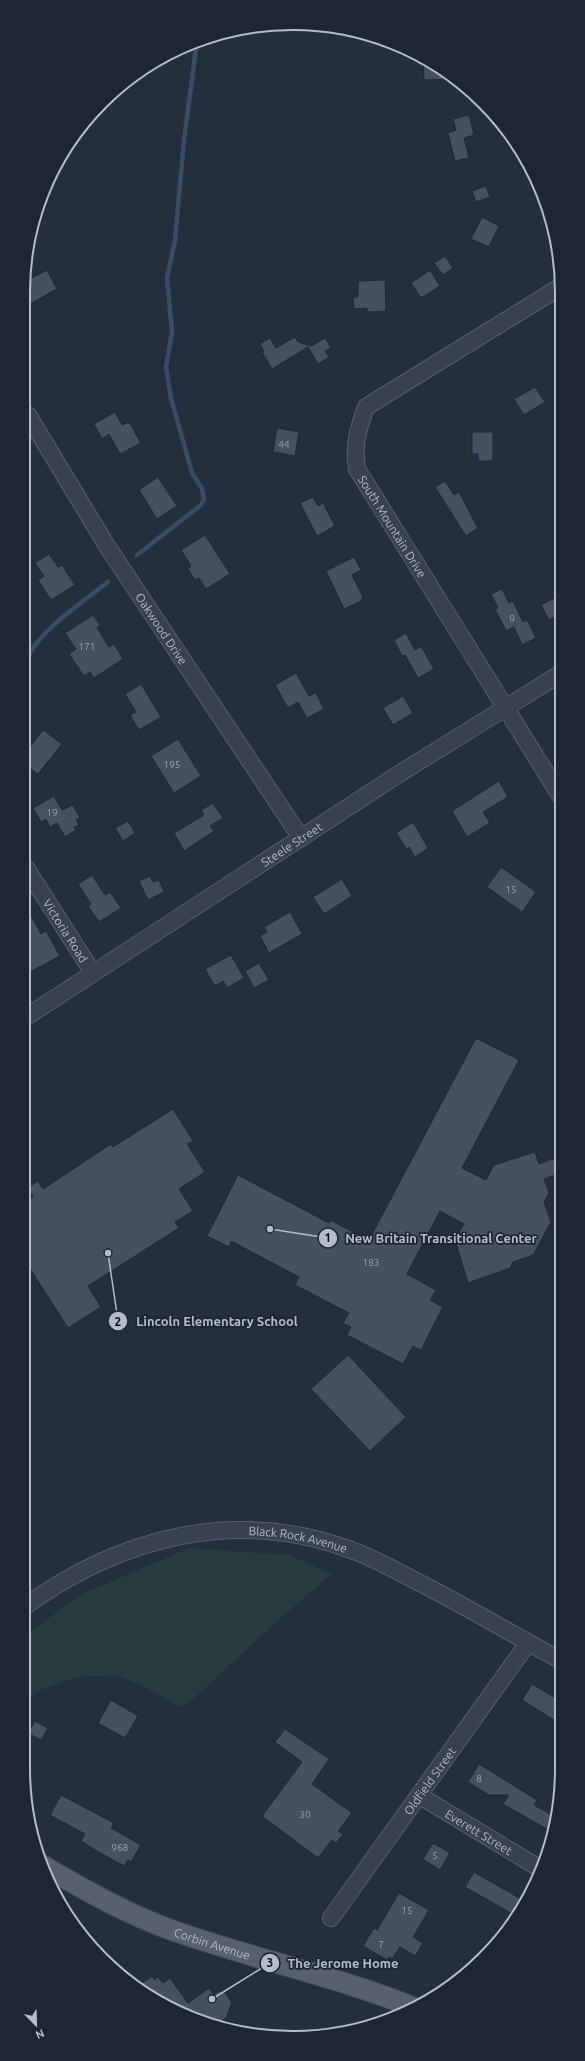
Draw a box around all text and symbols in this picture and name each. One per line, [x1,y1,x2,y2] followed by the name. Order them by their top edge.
[278,439,290,450] house number: 44
[356,473,429,580] street label: South Mountain Drive
[133,590,190,667] street label: Oakwood Drive
[509,613,515,624] house number: 9
[79,641,95,652] house number: 171
[164,759,180,770] house number: 195
[46,807,58,818] house number: 19
[259,819,325,869] street label: Steele Street
[505,884,517,895] house number: 15
[41,896,91,964] street label: Victoria Road
[318,1225,545,1250] callout: New Britain Transitional Center
[325,1231,331,1244] text: 1
[345,1231,537,1245] text: New Britain Transitional Center
[363,1257,379,1268] house number: 183
[108,1309,306,1334] callout: Lincoln Elementary School
[136,1314,298,1328] text: Lincoln Elementary School
[115,1315,122,1328] text: 2
[248,1524,349,1555] street label: Black Rock Avenue
[401,1744,458,1817] street label: Oldfield Street
[476,1773,482,1784] house number: 8
[443,1806,515,1857] street label: Everett Street
[299,1809,311,1820] house number: 30
[112,1842,129,1853] house number: 968
[432,1850,438,1861] house number: 5
[401,1905,413,1916] house number: 15
[173,1925,252,1961] street label: Corbin Avenue
[378,1939,384,1950] house number: 7
[260,1951,407,1976] callout: The Jerome Home
[267,1956,273,1969] text: 3
[287,1956,399,1970] text: The Jerome Home
[16,2005,56,2045] north arrow
[34,2027,46,2041] text: N

